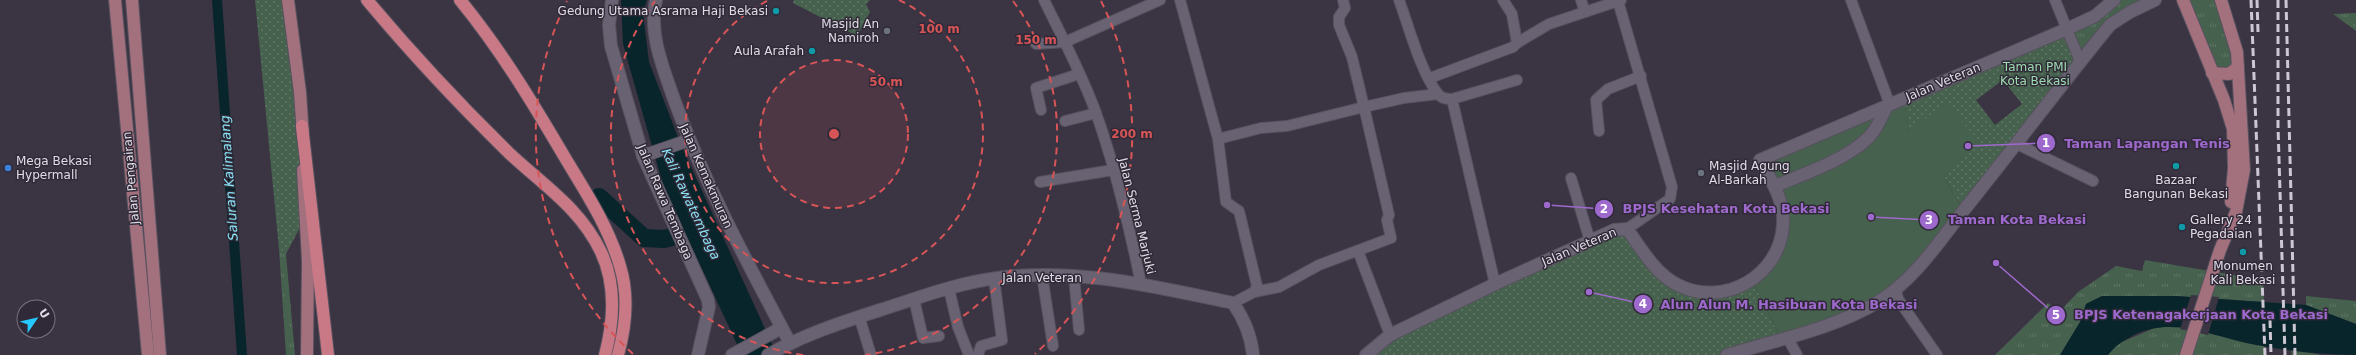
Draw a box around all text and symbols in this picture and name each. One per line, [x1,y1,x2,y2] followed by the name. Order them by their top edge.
[558,4,768,18] place label: Gedung Utama Asrama Haji Bekasi
[771,6,781,16] marker: Gedung Utama Asrama Haji Bekasi
[821,17,879,45] place label: Masjid An Namiroh
[918,22,960,36] text: 100 m
[882,26,892,36] marker: Masjid An Namiroh
[1015,33,1057,47] text: 150 m
[734,44,804,58] place label: Aula Arafah
[807,46,817,56] marker: Aula Arafah
[1903,60,1982,104] street label: Jalan Veteran
[2000,60,2070,88] park label: Taman PMI Kota Bekasi
[869,75,903,89] text: 50 m
[217,115,241,241] water label: Saluran Kalimalang
[676,121,735,230] street label: Jalan Kemakmuran
[827,127,841,141] centre of rings
[1111,127,1153,141] text: 200 m
[120,131,142,226] street label: Jalan Pengairan
[2036,131,2238,156] callout: Taman Lapangan Tenis
[2042,136,2050,150] text: 1
[2064,136,2230,151] text: Taman Lapangan Tenis
[634,141,696,262] street label: Jalan Rawa Tembaga
[659,146,723,262] water label: Kali Rawatembaga
[16,154,92,182] place label: Mega Bekasi Hypermall
[1116,155,1158,276] street label: Jalan Serma Marjuki
[1709,159,1790,187] place label: Masjid Agung Al-Barkah
[2171,161,2181,171] marker: Bazaar Bangunan Bekasi
[3,163,13,173] marker: Mega Bekasi Hypermall
[1696,168,1706,178] marker: Masjid Agung Al-Barkah
[2124,173,2228,201] place label: Bazaar Bangunan Bekasi
[1594,196,1837,221] callout: BPJS Kesehatan Kota Bekasi
[1623,201,1829,216] text: BPJS Kesehatan Kota Bekasi
[1600,202,1608,216] text: 2
[1919,207,2094,232] callout: Taman Kota Bekasi
[1948,212,2086,227] text: Taman Kota Bekasi
[1925,213,1933,227] text: 3
[2190,213,2252,241] place label: Gallery 24 Pegadaian
[2177,222,2187,232] marker: Gallery 24 Pegadaian
[1539,225,1618,269] street label: Jalan Veteran
[2238,247,2248,257] marker: Monumen Kali Bekasi
[2211,259,2275,287] place label: Monumen Kali Bekasi
[1001,271,1082,285] street label: Jalan Veteran
[1633,292,1926,317] callout: Alun Alun M. Hasibuan Kota Bekasi
[1639,297,1647,311] text: 4
[1660,297,1918,312] text: Alun Alun M. Hasibuan Kota Bekasi
[16,299,56,339] north arrow
[2046,302,2336,327] callout: BPJS Ketenagakerjaan Kota Bekasi
[36,306,52,321] text: U
[2074,307,2328,322] text: BPJS Ketenagakerjaan Kota Bekasi
[2052,308,2060,322] text: 5

